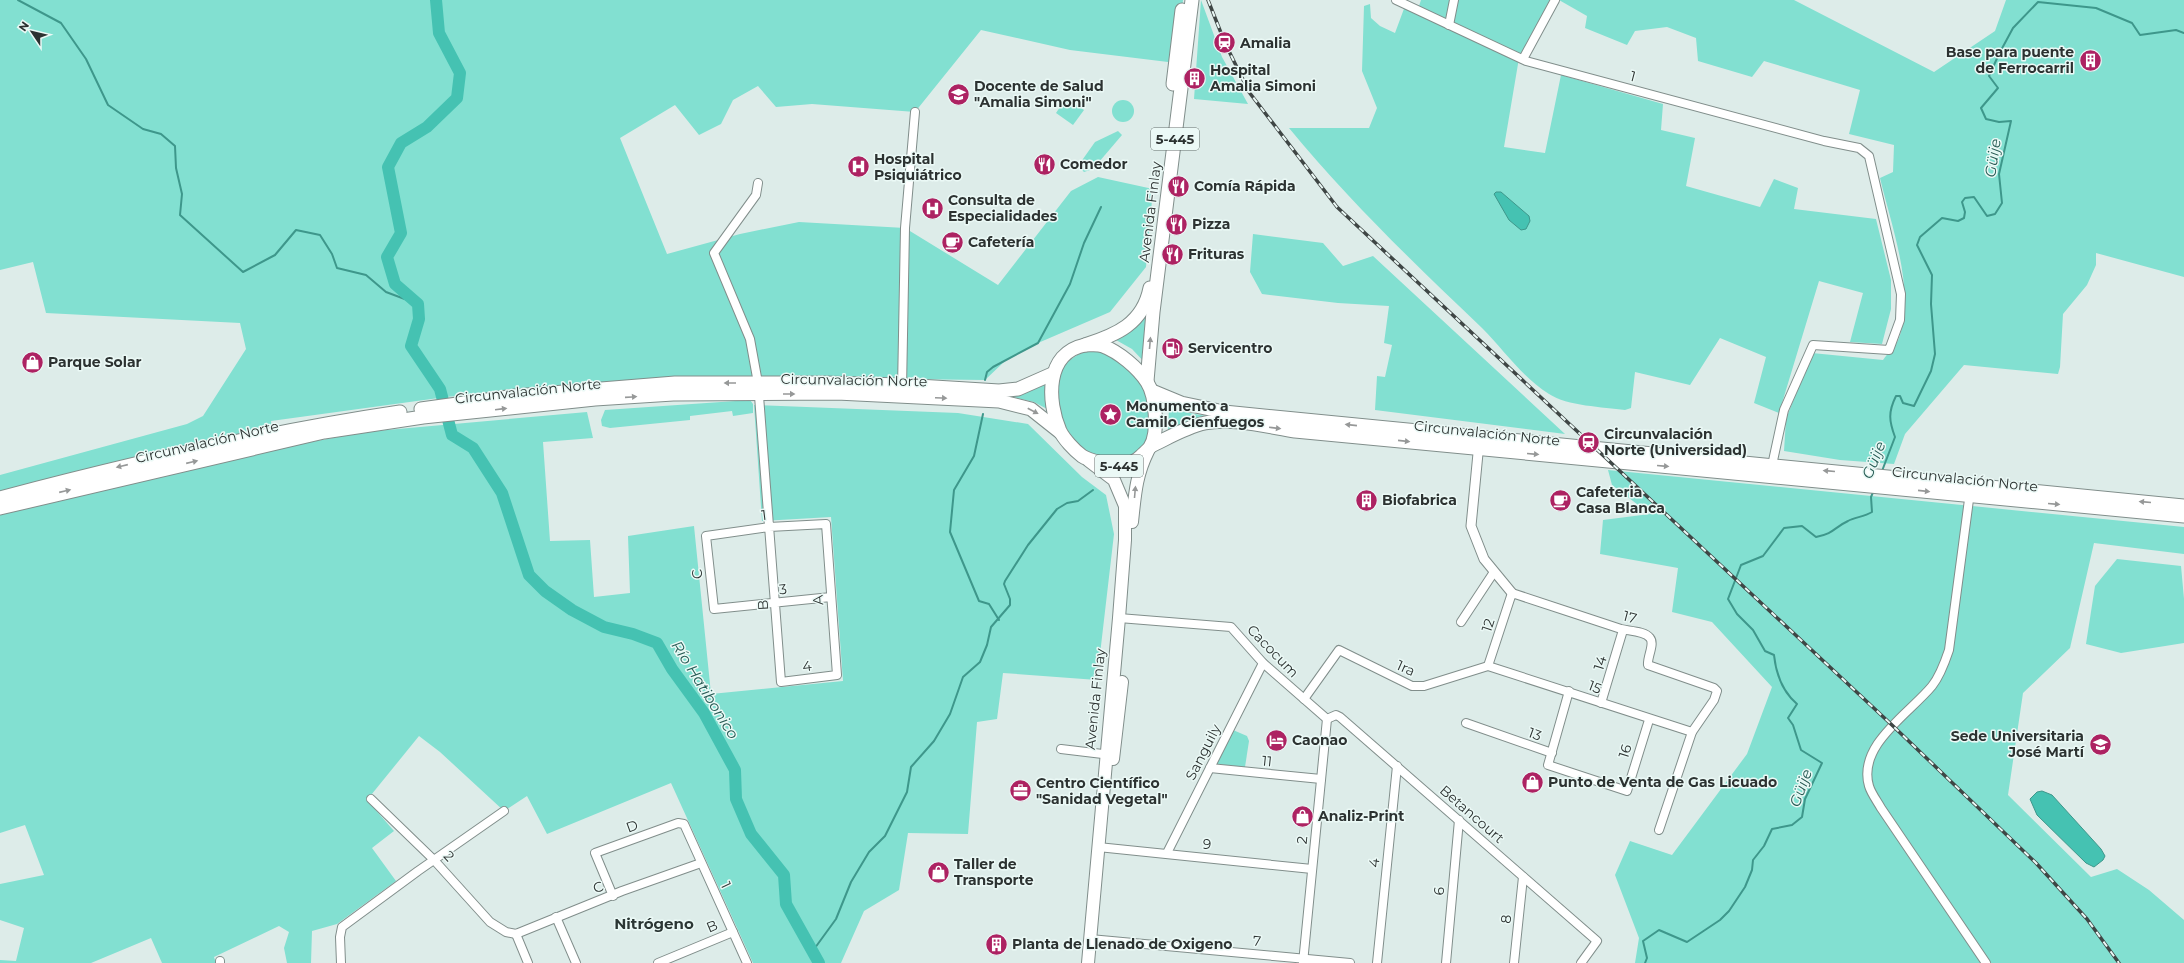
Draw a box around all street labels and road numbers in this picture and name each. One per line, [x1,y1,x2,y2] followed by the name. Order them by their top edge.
[1628,67,1638,85] street label: 1
[1151,128,1199,150] road number: 5-445
[1135,160,1165,264] street label: Avenida Finlay
[781,370,927,390] street label: Circunvalación Norte
[454,374,602,408] street label: Circunvalación Norte
[1413,416,1561,450] street label: Circunvalación Norte
[134,417,280,467] street label: Circunvalación Norte
[1095,455,1143,477] road number: 5-445
[1891,462,2039,496] street label: Circunvalación Norte
[760,506,768,524] street label: 1
[688,568,706,580] street label: C
[778,580,788,598] street label: 3
[809,593,827,606] street label: A
[754,599,772,611] street label: B
[1621,607,1639,627] street label: 17
[1477,616,1499,634] street label: 12
[1243,621,1303,681] street label: Cacocum
[1081,647,1109,750] street label: Avenida Finlay
[1589,653,1611,672] street label: 14
[801,656,813,675] street label: 4
[1394,656,1418,680] street label: 1ra
[1586,676,1604,698] street label: 15
[1181,721,1225,783] street label: Sanguily
[1526,723,1544,745] street label: 13
[1614,741,1636,760] street label: 16
[1261,752,1273,770] street label: 11
[1436,781,1508,847] street label: Betancourt
[623,816,641,836] street label: D
[1202,835,1212,853] street label: 9
[1293,835,1311,845] street label: 2
[440,847,458,865] street label: 2
[1365,857,1384,869] street label: 4
[590,877,606,897] street label: C
[717,879,735,891] street label: 1
[1430,885,1448,896] street label: 6
[1497,914,1515,924] street label: 8
[704,916,720,936] street label: B
[1252,932,1262,950] street label: 7

